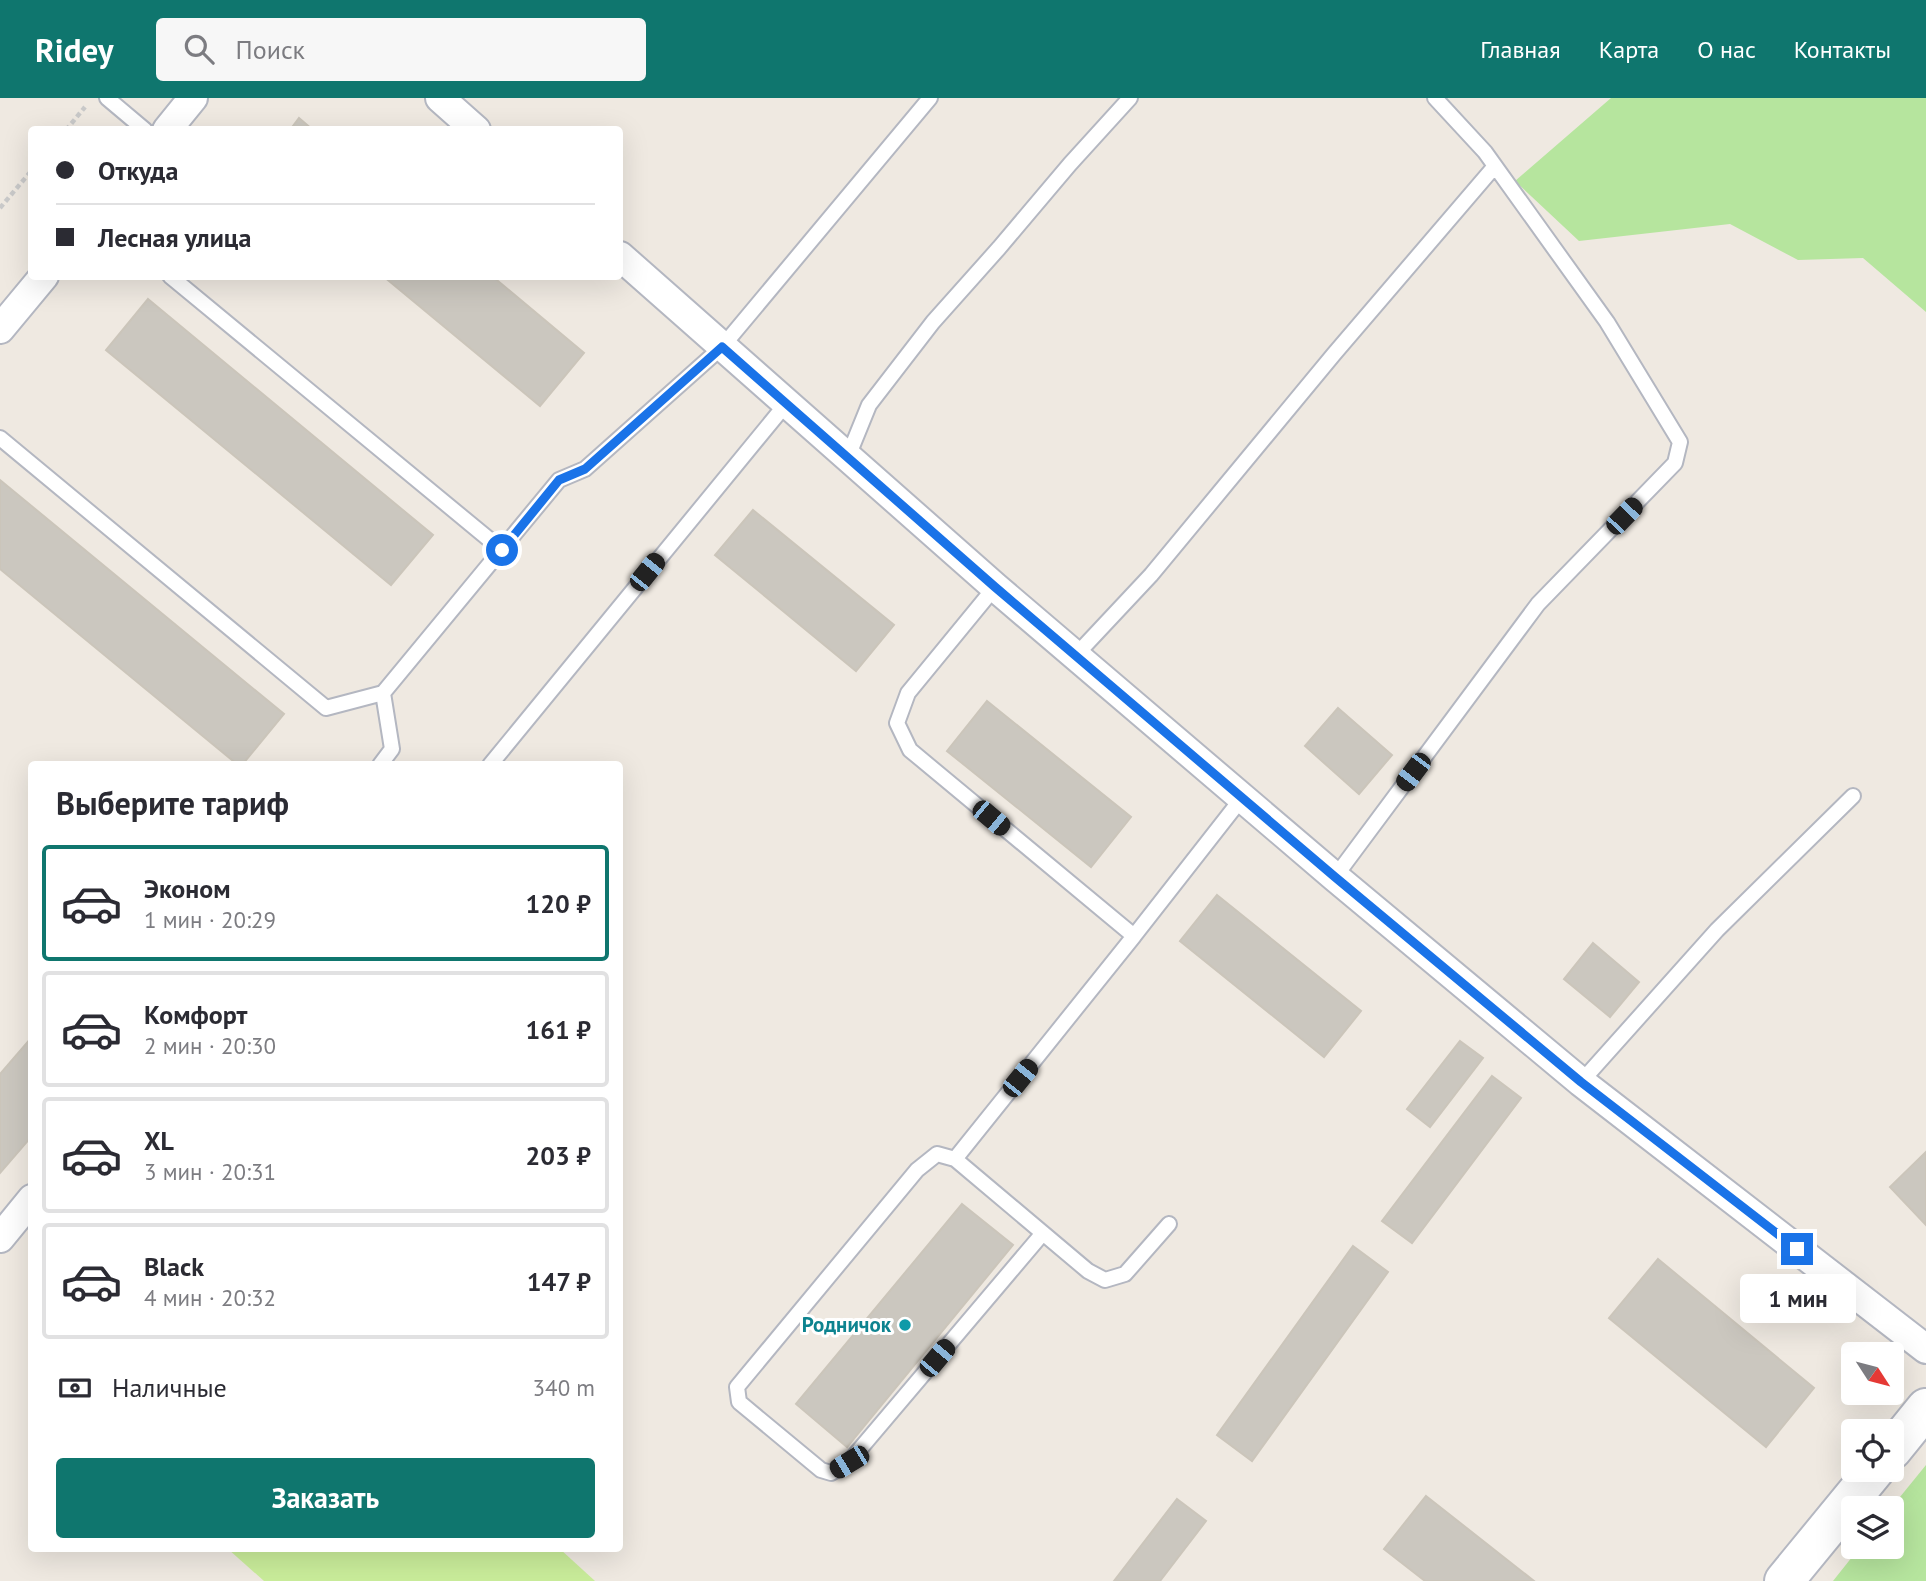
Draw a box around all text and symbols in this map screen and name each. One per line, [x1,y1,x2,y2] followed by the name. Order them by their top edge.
[156,18,646,81] search box
[35,28,114,71] text: Ridey
[180,30,218,68] icon: search
[236,33,305,66] text: Поиск
[1480,34,1561,65] text: Главная
[1599,34,1659,65] text: Карта
[1697,34,1756,65] text: О нас
[1794,34,1891,65] text: Контакты
[98,154,178,187] text: Откуда
[98,221,251,254] text: Лесная улица
[1602,494,1647,538] car
[486,534,518,566] route start
[626,549,669,595] car
[1392,749,1435,795] car
[56,782,289,824] text: Выберите тариф
[969,796,1014,840] car
[60,872,123,935] icon: car
[144,872,231,905] text: Эконом
[525,887,591,920] text: 120 ₽
[144,905,276,934] text: 1 мин · 20:29
[60,998,123,1061] icon: car
[144,998,247,1031] text: Комфорт
[525,1013,591,1046] text: 161 ₽
[144,1031,276,1060] text: 2 мин · 20:30
[999,1055,1042,1101] car
[60,1124,123,1187] icon: car
[144,1124,174,1157] text: XL
[525,1139,591,1172] text: 203 ₽
[144,1157,276,1186] text: 3 мин · 20:31
[1781,1233,1813,1265] route end
[60,1250,123,1313] icon: car
[144,1250,204,1283] text: Black
[527,1265,591,1298] text: 147 ₽
[1739,1274,1855,1322] callout: 1 мин
[144,1283,276,1312] text: 4 мин · 20:32
[1768,1284,1828,1313] text: 1 мин
[802,1311,892,1338] place label: Родничок
[897,1317,913,1333] marker: Родничок
[916,1335,959,1381] car
[1841,1342,1904,1405] north arrow
[1841,1342,1904,1559] map controls
[56,1369,94,1407] icon: cash
[112,1371,227,1404] text: Наличные
[533,1373,595,1402] text: 340 m
[1841,1419,1904,1482] button: locate
[826,1442,873,1482] car
[56,1458,595,1538] button: Заказать
[1841,1496,1904,1559] button: layers

